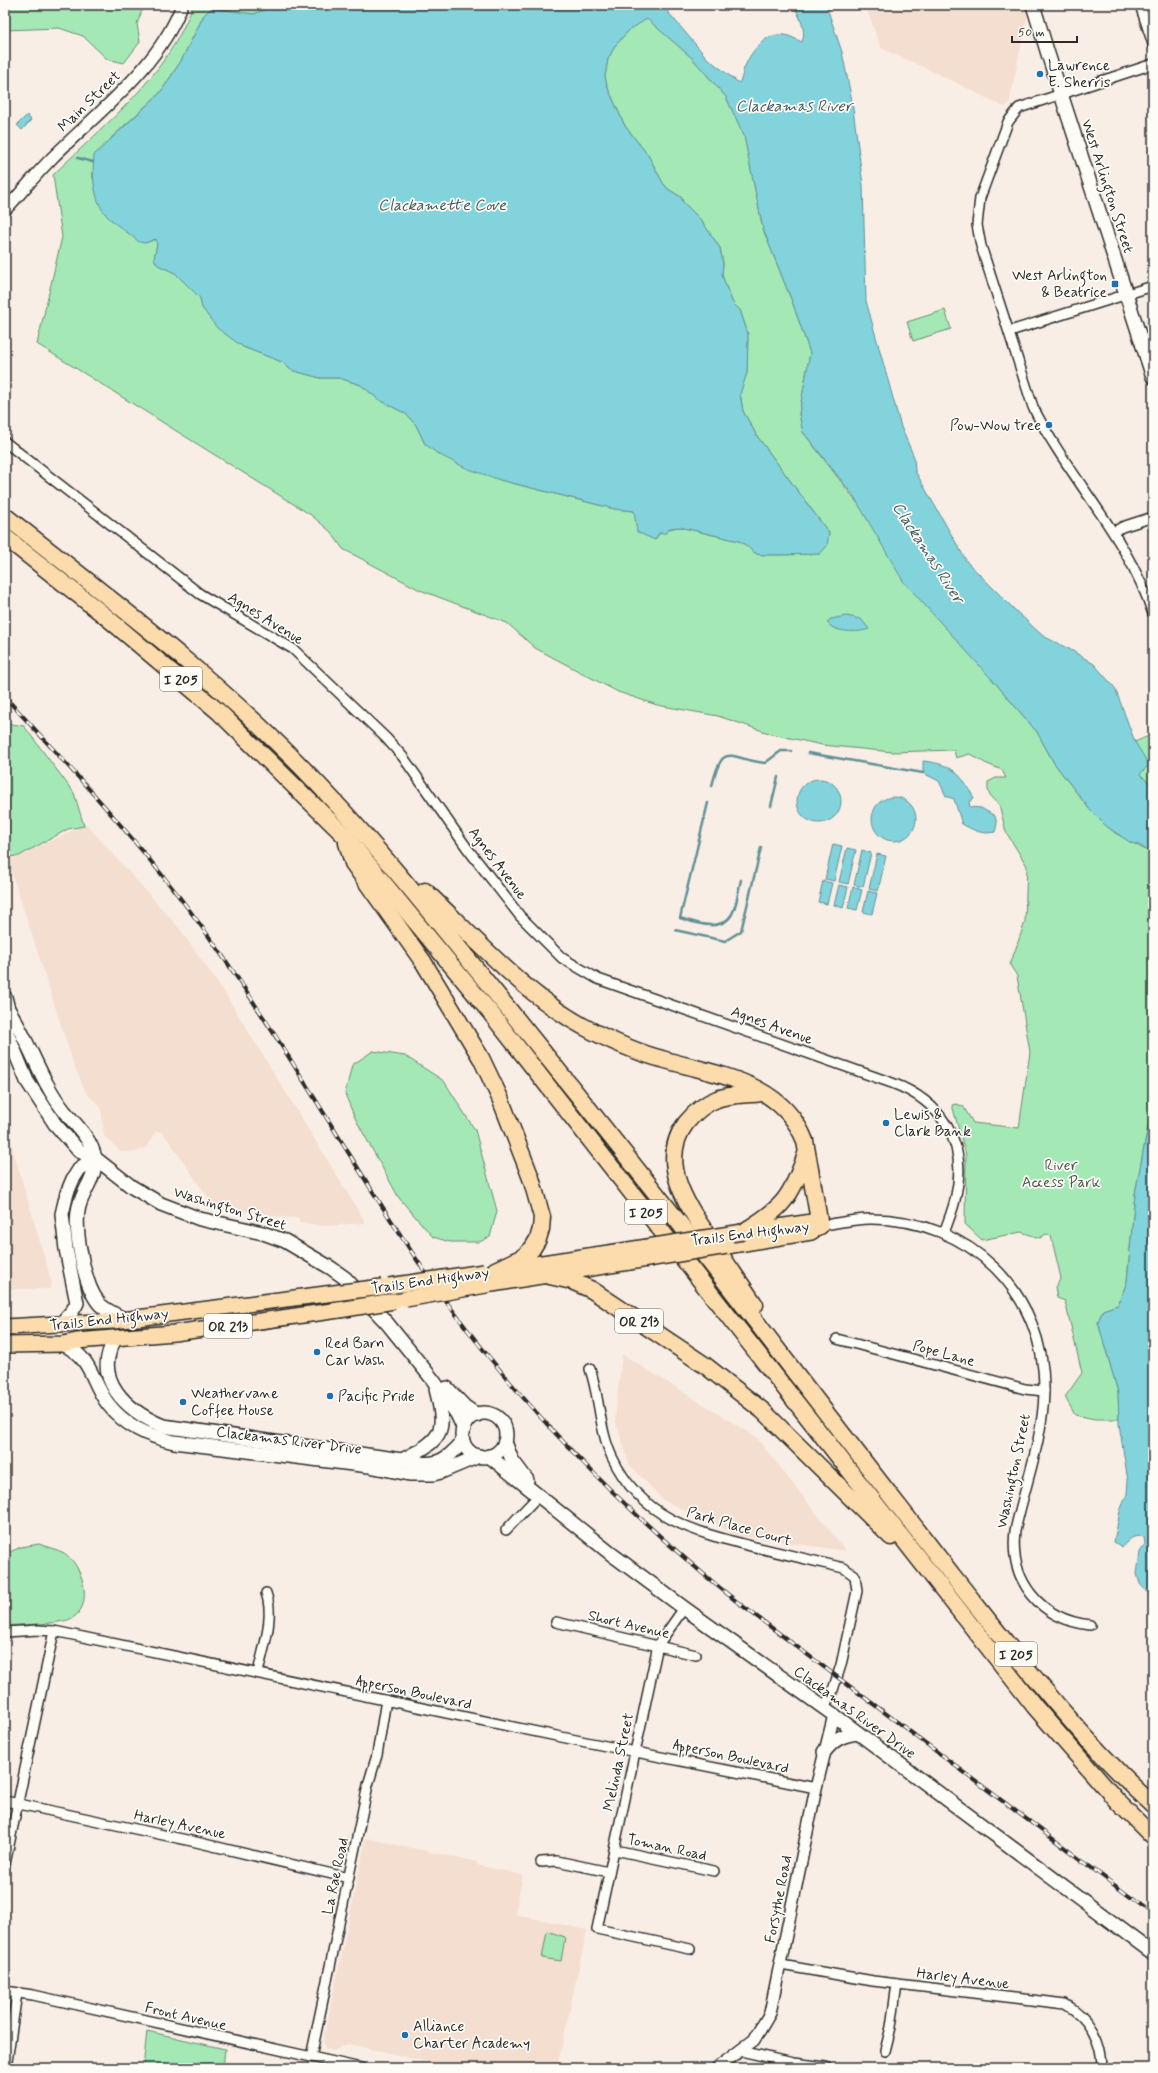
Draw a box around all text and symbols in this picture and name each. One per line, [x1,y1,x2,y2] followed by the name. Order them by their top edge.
[1012,18,1077,44] scale bar
[1018,25,1045,41] text: 50 m
[1048,56,1111,93] place label: Lawrence E. Sherris
[54,67,126,137] street label: Main Street
[1035,69,1045,79] marker: Lawrence E. Sherris
[736,96,855,117] water label: Clackamas River
[1075,117,1138,256] street label: West Arlington Street
[378,195,507,216] water label: Clackamette Cove
[1012,266,1107,303] place label: West Arlington & Beatrice
[1110,279,1120,289] marker: West Arlington & Beatrice
[950,416,1041,436] place label: Pow-Wow tree
[1044,420,1054,430] marker: Pow-Wow tree
[887,498,970,610] water label: Clackamas River
[224,588,307,650] street label: Agnes Avenue
[160,667,202,691] road number: I 205
[463,823,531,904] street label: Agnes Avenue
[728,1002,815,1050] street label: Agnes Avenue
[894,1105,971,1142] place label: Lewis & Clark Bank
[881,1118,891,1128] marker: Lewis & Clark Bank
[1022,1156,1101,1193] park label: River Access Park
[171,1182,289,1237] street label: Washington Street
[625,1200,667,1224] road number: I 205
[690,1217,811,1252] street label: Trails End Highway
[370,1263,491,1300] street label: Trails End Highway
[49,1304,170,1337] street label: Trails End Highway
[615,1309,663,1333] road number: OR 213
[204,1314,252,1338] road number: OR 213
[325,1334,385,1371] place label: Red Barn Car Wash
[910,1336,977,1372] street label: Pope Lane
[312,1347,322,1357] marker: Red Barn Car Wash
[191,1384,278,1421] place label: Weathervane Coffee House
[338,1387,415,1407] place label: Pacific Pride
[325,1391,335,1401] marker: Pacific Pride
[178,1397,188,1407] marker: Weathervane Coffee House
[992,1412,1037,1530] street label: Washington Street
[215,1422,363,1460] street label: Clackamas River Drive
[684,1502,793,1551] street label: Park Place Court
[586,1606,672,1644] street label: Short Avenue
[995,1642,1037,1666] road number: I 205
[789,1662,920,1764] street label: Clackamas River Drive
[354,1671,473,1716] street label: Apperson Boulevard
[599,1711,639,1813] street label: Melinda Street
[671,1735,790,1780] street label: Apperson Boulevard
[132,1805,228,1844] street label: Harley Avenue
[625,1830,708,1866] street label: Toman Road
[318,1836,354,1916] street label: La Rae Road
[761,1854,797,1945] street label: Forsythe Road
[915,1963,1011,1995] street label: Harley Avenue
[143,1998,229,2036] street label: Front Avenue
[413,2017,530,2054] place label: Alliance Charter Academy
[400,2030,410,2040] marker: Alliance Charter Academy

